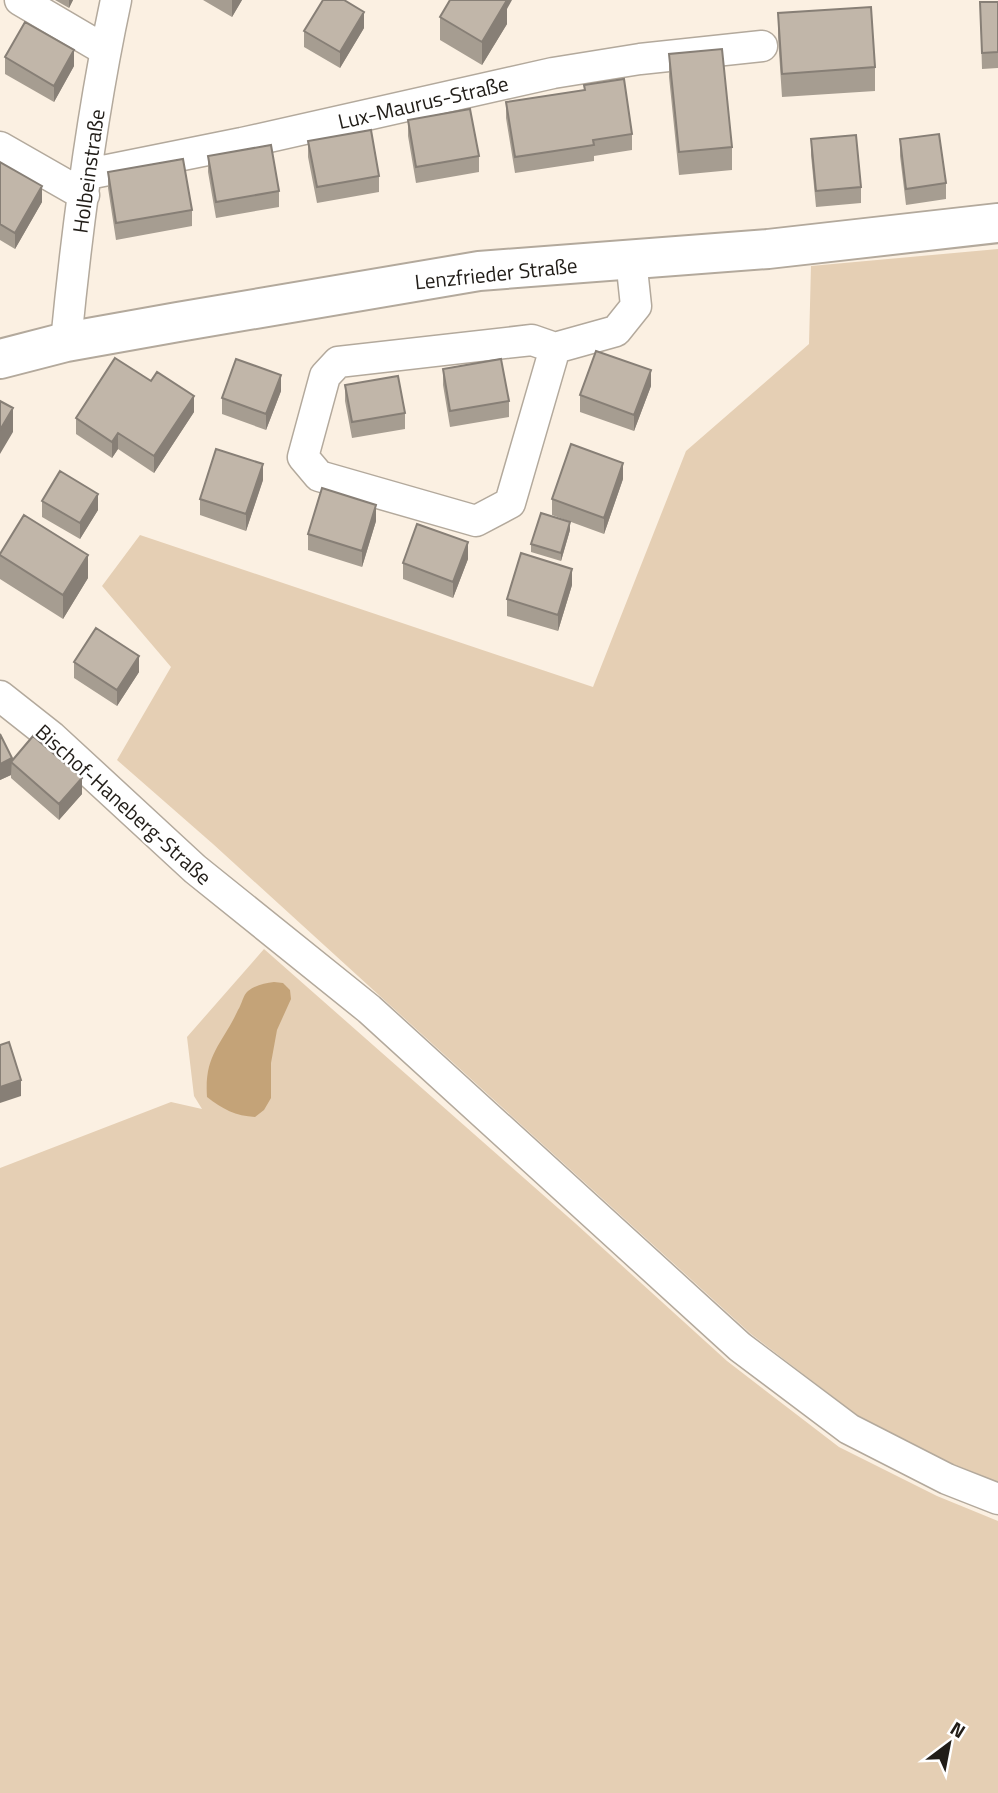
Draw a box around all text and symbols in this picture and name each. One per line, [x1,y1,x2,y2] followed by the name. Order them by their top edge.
[335,67,511,137] street label: Lux-Maurus-Straße
[63,107,113,235] street label: Holbeinstraße
[413,249,579,297] street label: Lenzfrieder Straße
[29,716,219,892] street label: Bischof-Haneberg-Straße
[914,1709,984,1779] north arrow
[945,1713,972,1745] text: N

